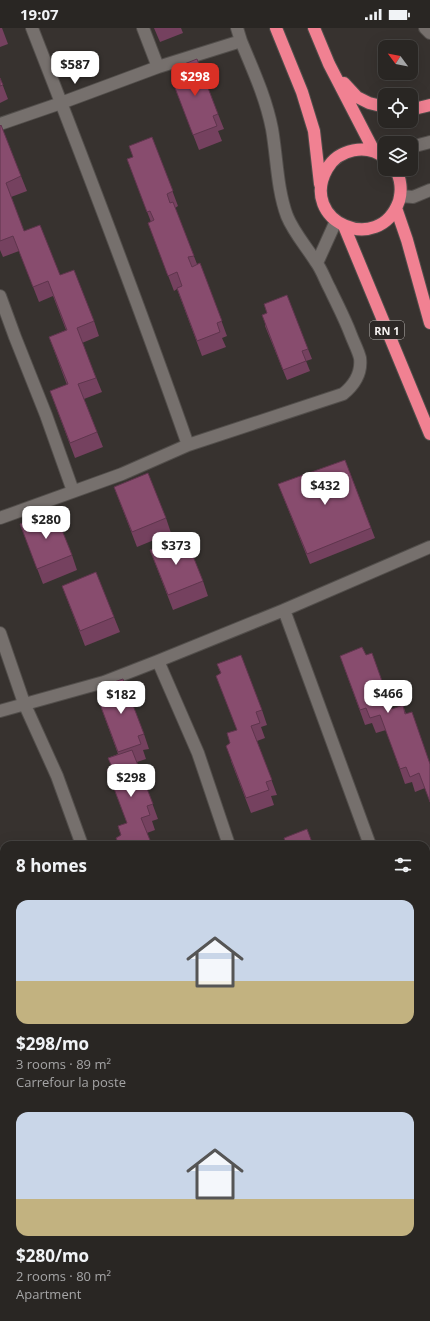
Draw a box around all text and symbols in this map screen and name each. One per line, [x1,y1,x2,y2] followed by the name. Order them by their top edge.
[20,4,59,24] text: 19:07
[378,40,418,80] north arrow
[378,40,418,176] map controls
[51,51,99,85] pin: $587
[60,55,90,73] text: $587
[171,63,219,97] pin: $298
[180,67,210,85] text: $298
[378,88,418,128] button: locate
[378,136,418,176] button: layers
[370,321,404,339] road number: RN 1
[301,472,349,506] pin: $432
[310,476,340,494] text: $432
[22,506,70,540] pin: $280
[31,510,61,528] text: $280
[152,532,200,566] pin: $373
[161,536,191,554] text: $373
[364,680,412,714] pin: $466
[97,681,145,715] pin: $182
[373,684,403,702] text: $466
[106,685,136,703] text: $182
[107,764,155,798] pin: $298
[116,768,146,786] text: $298
[16,854,87,877] text: 8 homes
[392,854,414,876] icon: filters
[179,926,251,998] icon: home
[16,1032,89,1055] text: $298/mo
[16,1055,111,1073] text: 3 rooms · 89 m²
[16,1073,126,1091] text: Carrefour la poste
[179,1138,251,1210] icon: home
[16,1244,89,1267] text: $280/mo
[16,1267,111,1285] text: 2 rooms · 80 m²
[16,1285,81,1303] text: Apartment

